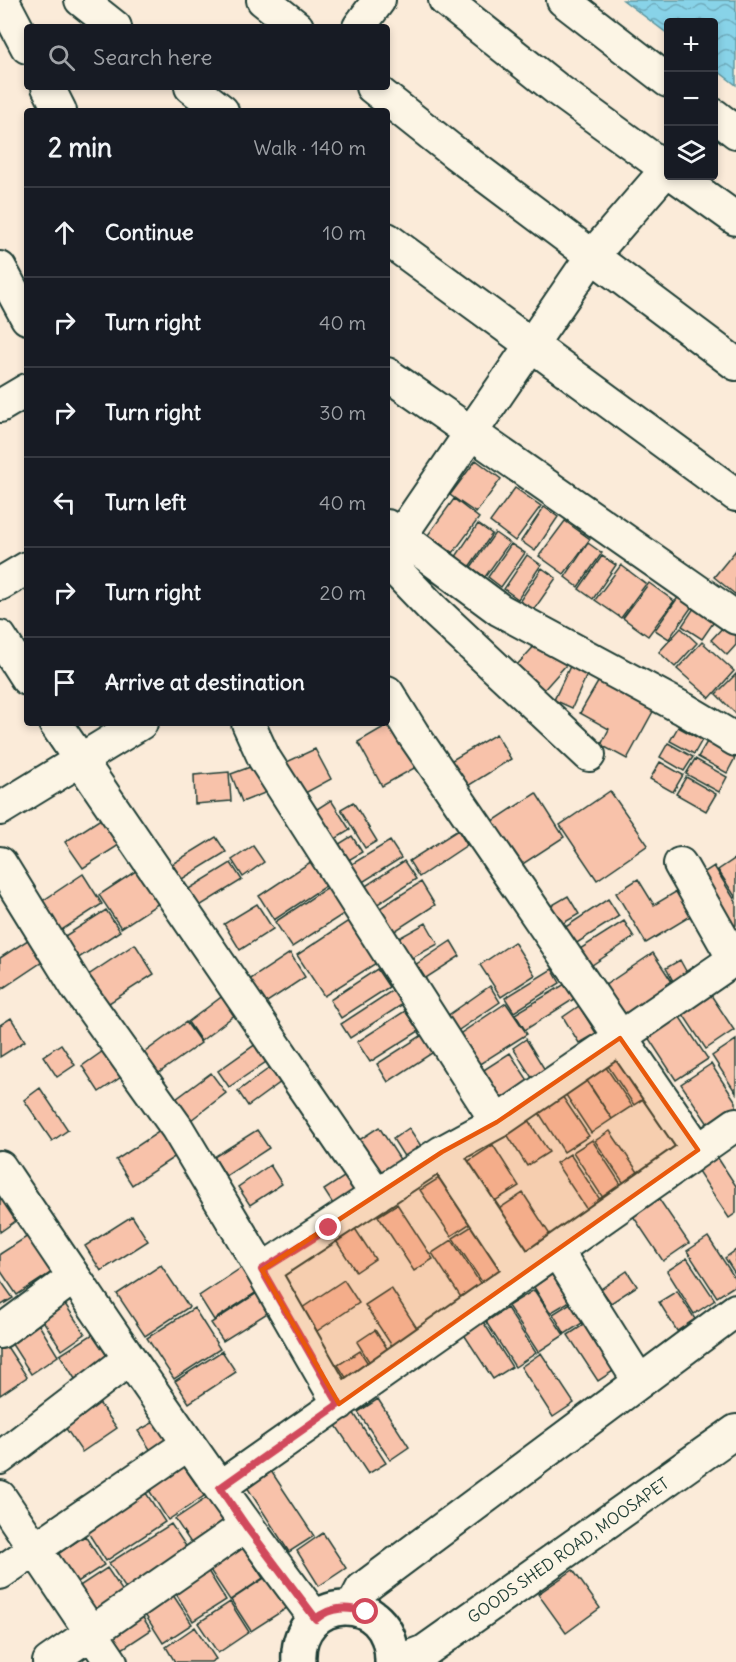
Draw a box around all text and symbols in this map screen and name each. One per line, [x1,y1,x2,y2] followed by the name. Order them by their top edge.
[664,18,718,180] map controls
[664,18,718,72] button: +
[24,24,390,90] search box
[45,41,78,74] icon: search
[93,43,212,71] text: Search here
[664,72,718,126] button: −
[664,126,718,180] button: layers
[48,131,112,164] text: 2 min
[253,135,366,160] text: Walk · 140 m
[48,216,81,249] icon: ahead
[105,218,194,246] text: Continue
[323,220,366,245] text: 10 m
[48,306,81,339] icon: right
[105,308,201,336] text: Turn right
[319,310,366,335] text: 40 m
[48,396,81,429] icon: right
[105,398,201,426] text: Turn right
[319,400,366,425] text: 30 m
[48,486,81,519] icon: left
[105,488,186,516] text: Turn left
[319,490,366,515] text: 40 m
[48,576,81,609] icon: right
[105,578,201,606] text: Turn right
[320,580,366,605] text: 20 m
[48,666,81,699] icon: arrive
[105,668,305,696] text: Arrive at destination
[315,1214,341,1240] route end
[464,1473,672,1627] street label: GOODS SHED ROAD, MOOSAPET
[352,1598,378,1624] route start

